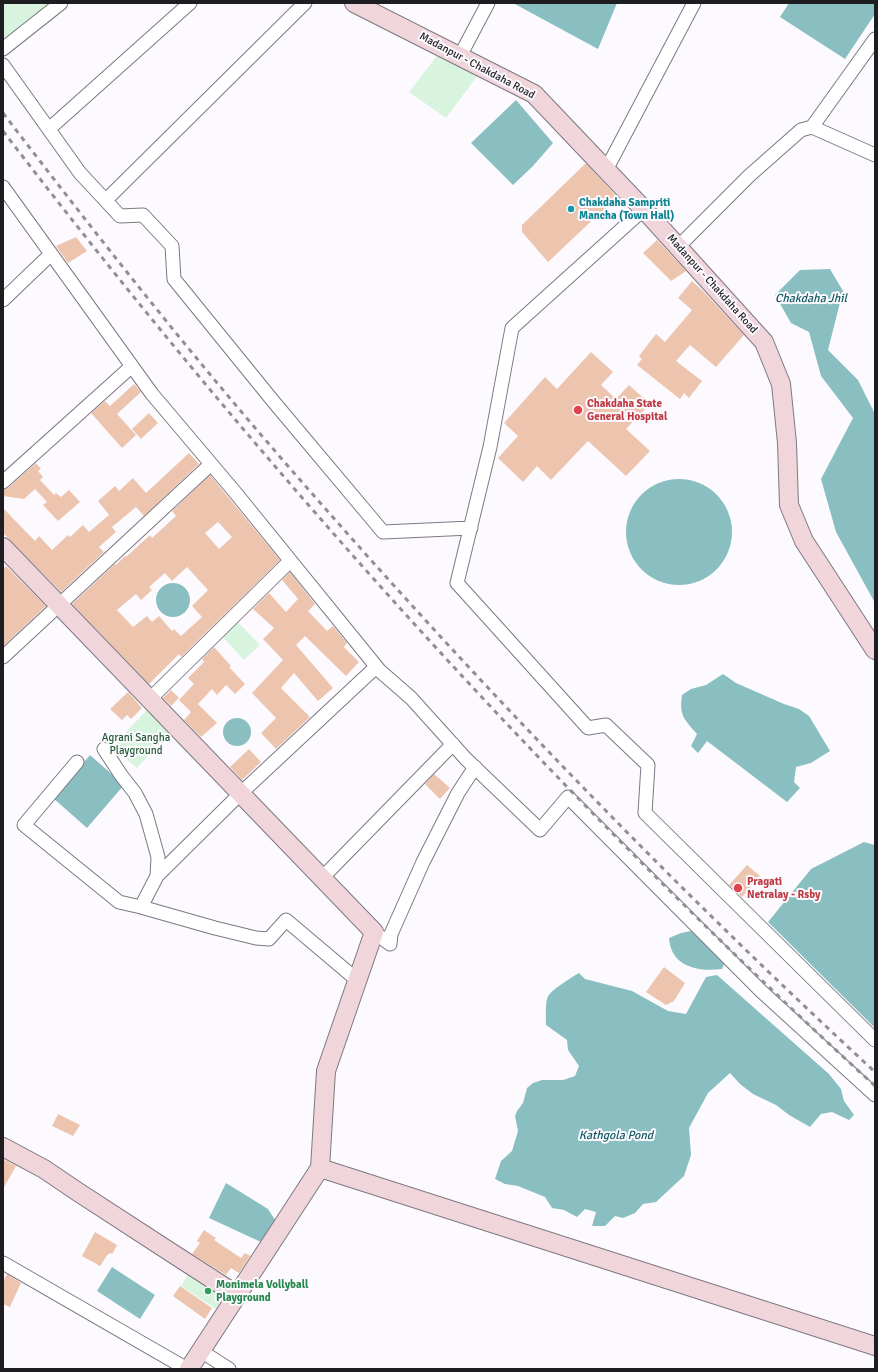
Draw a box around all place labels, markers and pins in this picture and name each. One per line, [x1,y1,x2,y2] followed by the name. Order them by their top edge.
[579,196,674,222] place label: Chakdaha Sampriti Mancha (Town Hall)
[566,204,576,214] marker: Chakdaha Sampriti Mancha (Town Hall)
[587,397,667,423] place label: Chakdaha State General Hospital
[572,404,584,416] marker: Chakdaha State General Hospital
[747,875,821,901] place label: Pragati Netralay - Rsby
[732,882,744,894] marker: Pragati Netralay - Rsby
[216,1278,308,1304] place label: Monimela Vollyball Playground
[203,1286,213,1296] marker: Monimela Vollyball Playground

